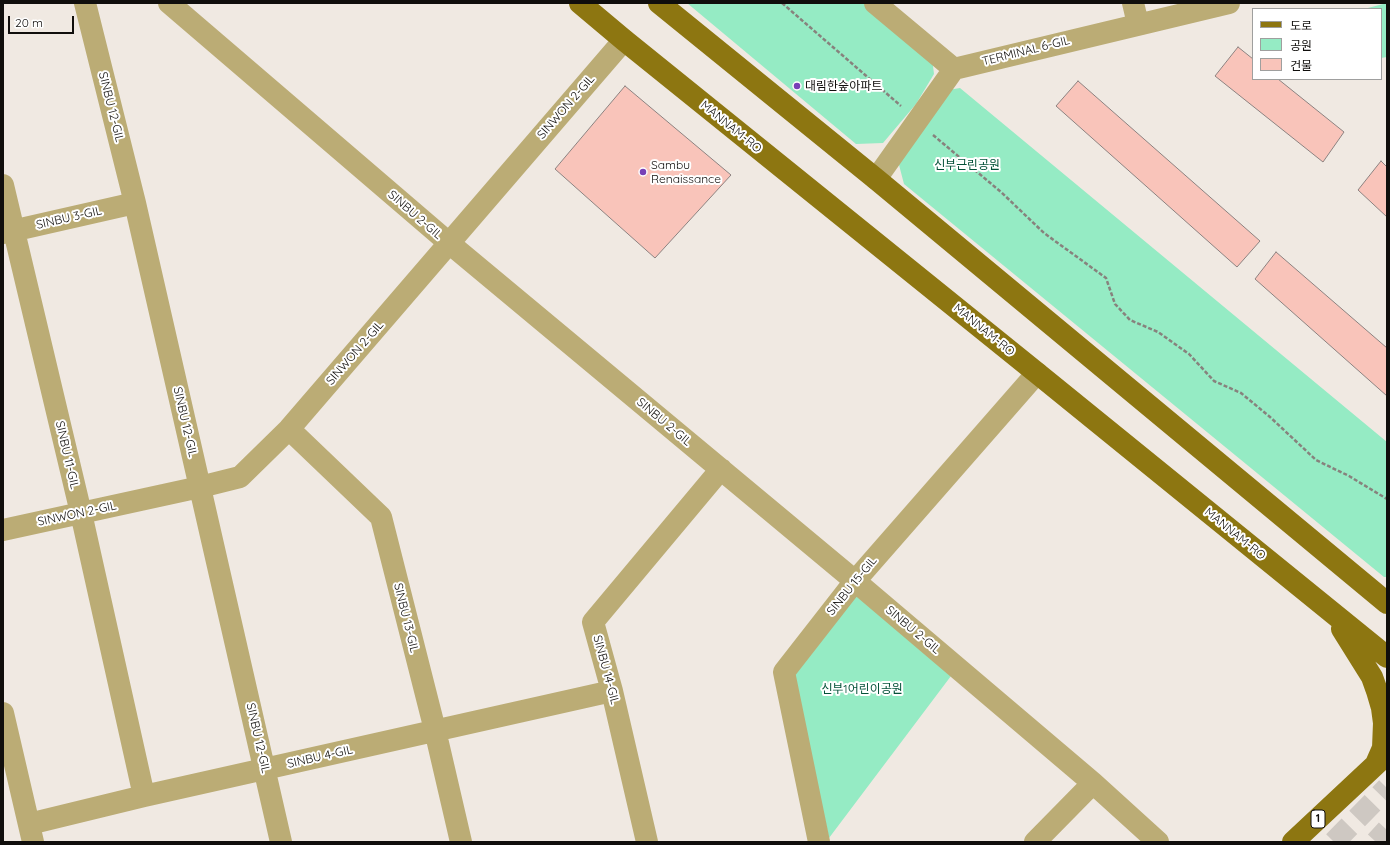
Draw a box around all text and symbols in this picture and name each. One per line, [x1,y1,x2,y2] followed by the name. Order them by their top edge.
[10,8,76,34] scale bar
[1252,8,1382,80] legend
[15,15,43,30] text: 20 m
[1290,18,1312,33] text: 도로
[981,33,1071,69] street label: TERMINAL 6-GIL
[1290,38,1312,53] text: 공원
[1290,58,1312,73] text: 건물
[95,71,127,143] street label: SINBU 12-GIL
[534,72,598,142] street label: SINWON 2-GIL
[805,79,882,93] place label: 대림한숲아파트
[792,81,802,91] marker: 대림한숲아파트
[697,98,765,156] street label: MANNAM-RO
[651,158,721,186] place label: Sambu Renaissance
[934,158,1000,172] park label: 신부근린공원
[638,167,648,177] marker: Sambu Renaissance
[385,188,445,242] street label: SINBU 2-GIL
[35,203,103,233] street label: SINBU 3-GIL
[950,301,1018,359] street label: MANNAM-RO
[323,318,387,388] street label: SINWON 2-GIL
[170,385,200,459] street label: SINBU 12-GIL
[634,395,694,449] street label: SINBU 2-GIL
[52,420,82,490] street label: SINBU 11-GIL
[36,499,118,529] street label: SINWON 2-GIL
[1201,505,1269,563] street label: MANNAM-RO
[824,554,880,618] street label: SINBU 15-GIL
[390,582,422,654] street label: SINBU 13-GIL
[883,603,943,657] street label: SINBU 2-GIL
[590,634,622,706] street label: SINBU 14-GIL
[821,682,903,696] park label: 신부1어린이공원
[243,701,273,775] street label: SINBU 12-GIL
[286,742,354,772] street label: SINBU 4-GIL
[1311,810,1325,828] road number: 1

